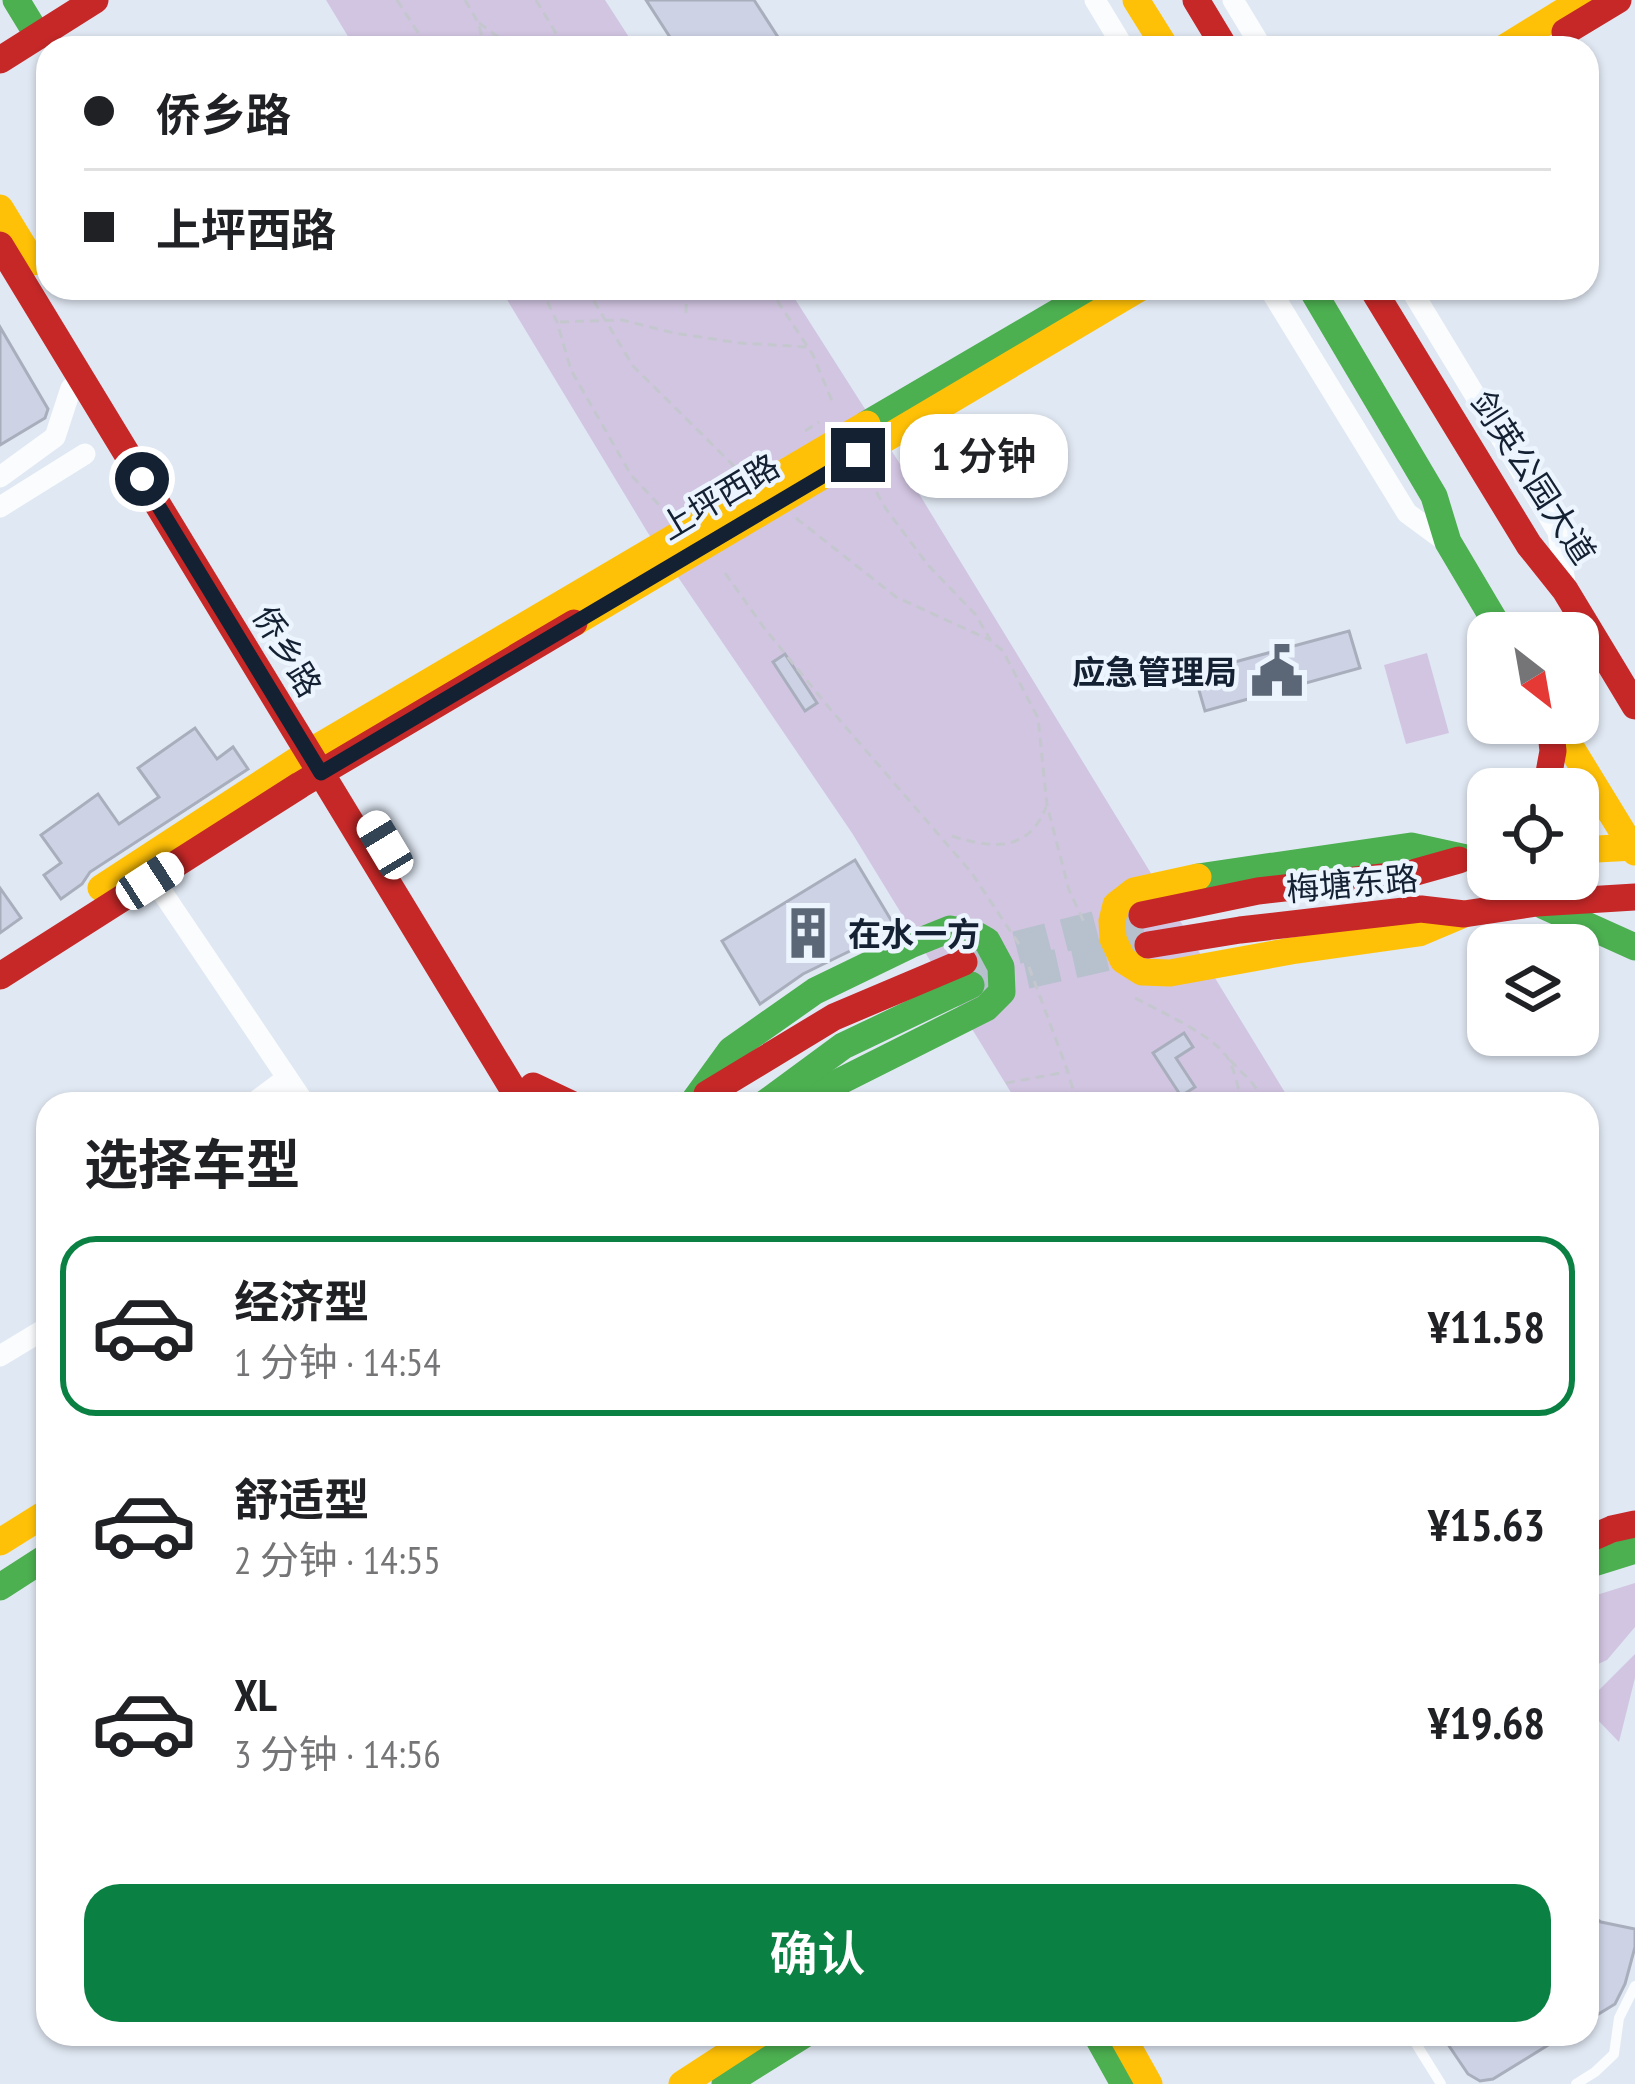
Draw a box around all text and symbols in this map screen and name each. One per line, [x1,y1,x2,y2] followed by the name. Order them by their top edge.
[156,85,291,143] text: 侨乡路
[156,200,336,258] text: 上坪西路
[1462,382,1606,572] street label: 剑英公园大道
[900,413,1068,497] callout: 1 分钟
[831,428,885,482] route end
[932,430,1036,481] text: 1 分钟
[651,444,787,548] street label: 上坪西路
[115,452,169,506] route start
[244,597,332,705] street label: 侨乡路
[1467,612,1599,744] north arrow
[1467,612,1599,1056] map controls
[1248,642,1306,700] public building icon: 应急管理局
[1072,650,1237,693] place label: 应急管理局
[1467,768,1599,900] button: locate
[351,805,419,885] car
[110,846,190,916] car
[1284,856,1420,910] street label: 梅塘东路
[779,904,837,962] building icon: 在水一方
[848,912,980,955] place label: 在水一方
[1467,924,1599,1056] button: layers
[84,1129,300,1199] text: 选择车型
[90,1272,198,1380] icon: car
[234,1272,369,1330] text: 经济型
[1428,1297,1545,1355] text: ¥11.58
[234,1336,441,1387] text: 1 分钟 · 14:54
[90,1470,198,1578] icon: car
[234,1470,369,1528] text: 舒适型
[1428,1495,1545,1553] text: ¥15.63
[234,1534,441,1585] text: 2 分钟 · 14:55
[234,1665,277,1723] text: XL
[90,1668,198,1776] icon: car
[1428,1693,1545,1751] text: ¥19.68
[234,1728,441,1779] text: 3 分钟 · 14:56
[84,1884,1551,2022] button: 确认

